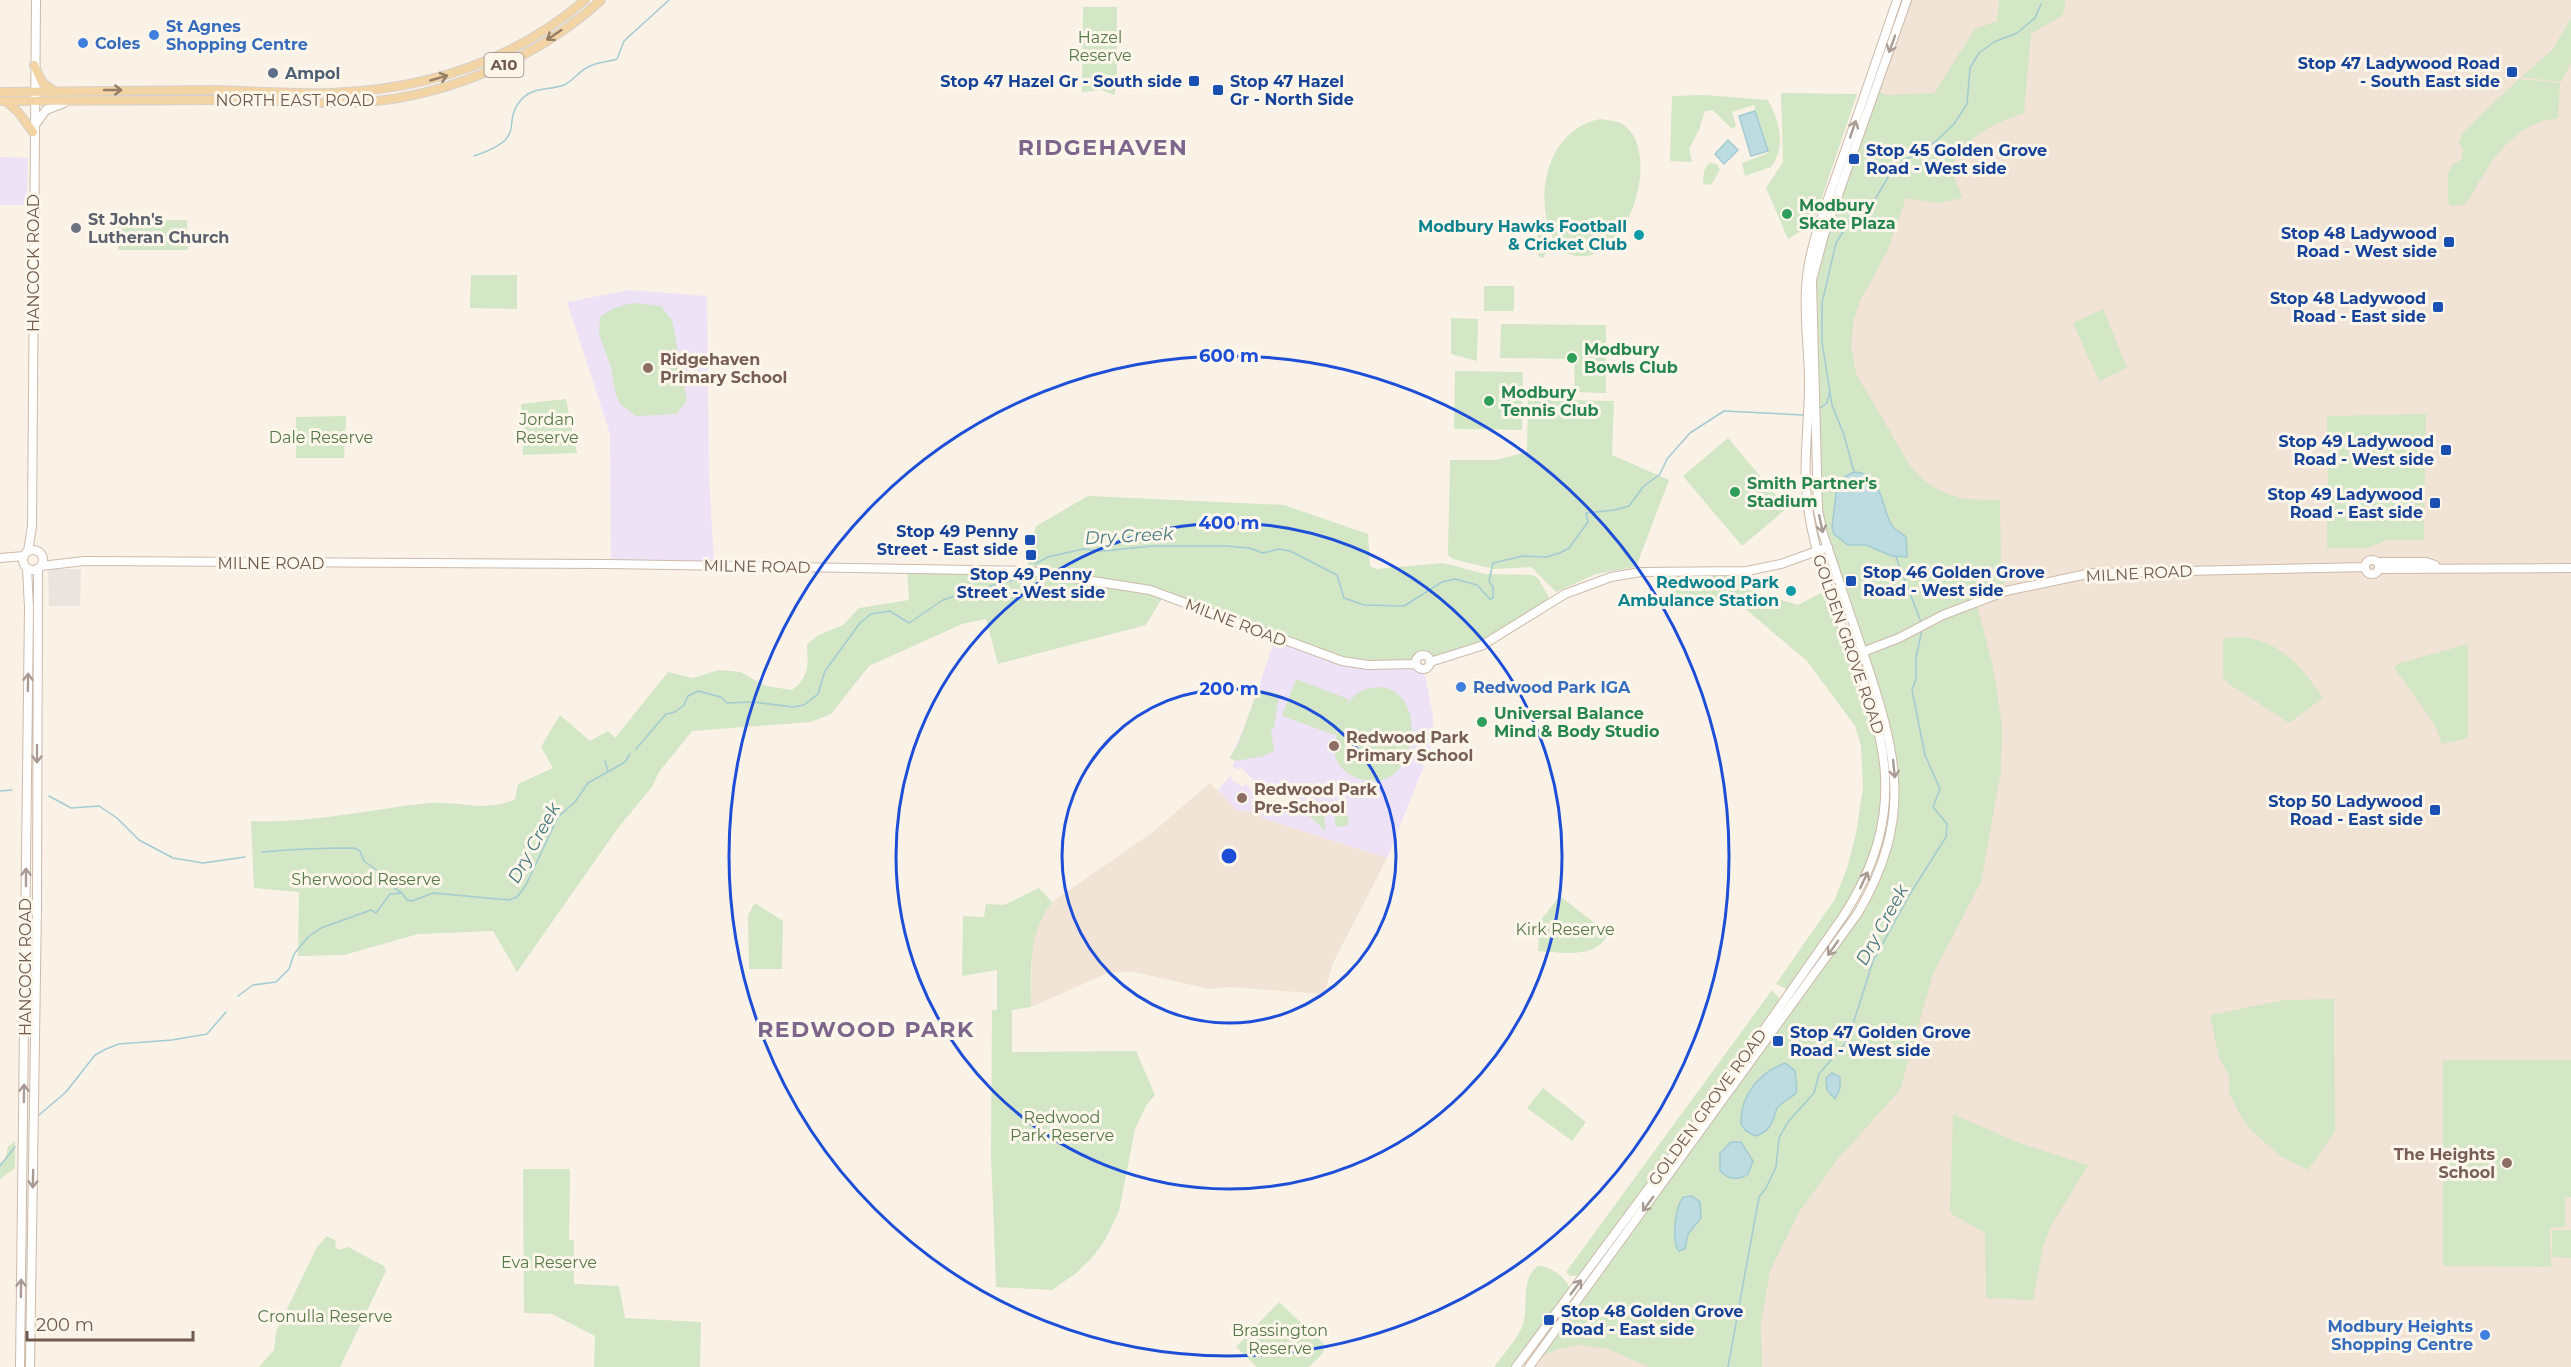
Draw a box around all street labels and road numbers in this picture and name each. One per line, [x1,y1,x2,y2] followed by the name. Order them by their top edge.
[484,53,524,77] road number: A10
[216,91,374,110] street label: NORTH EAST ROAD
[24,194,43,332] street label: HANCOCK ROAD
[1809,552,1888,736] street label: GOLDEN GROVE ROAD
[218,554,324,573] street label: MILNE ROAD
[703,556,811,577] street label: MILNE ROAD
[2085,561,2193,586] street label: MILNE ROAD
[1182,594,1289,651] street label: MILNE ROAD
[16,898,35,1036] street label: HANCOCK ROAD
[1644,1025,1771,1189] street label: GOLDEN GROVE ROAD

